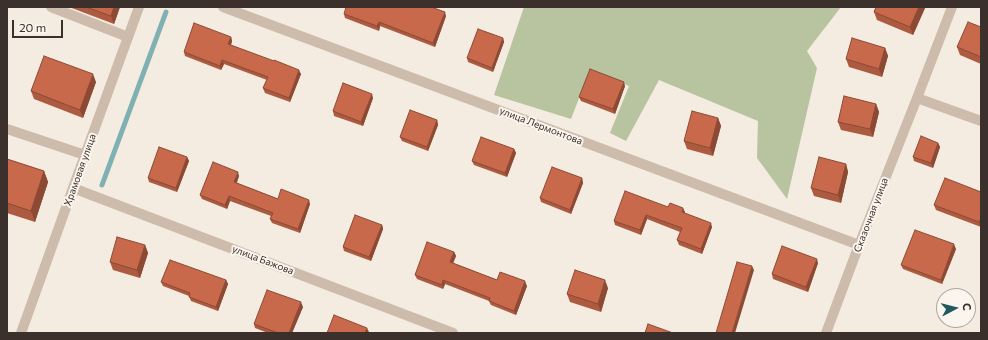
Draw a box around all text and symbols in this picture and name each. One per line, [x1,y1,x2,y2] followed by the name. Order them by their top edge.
[14,12,65,38] scale bar
[19,20,46,34] text: 20 m
[498,105,584,147] street label: улица Лермонтова
[61,132,99,208] street label: Храмовая улица
[851,176,891,254] street label: Сказочная улица
[231,243,295,277] street label: улица Бажова
[936,288,976,328] north arrow
[961,302,974,311] text: С

